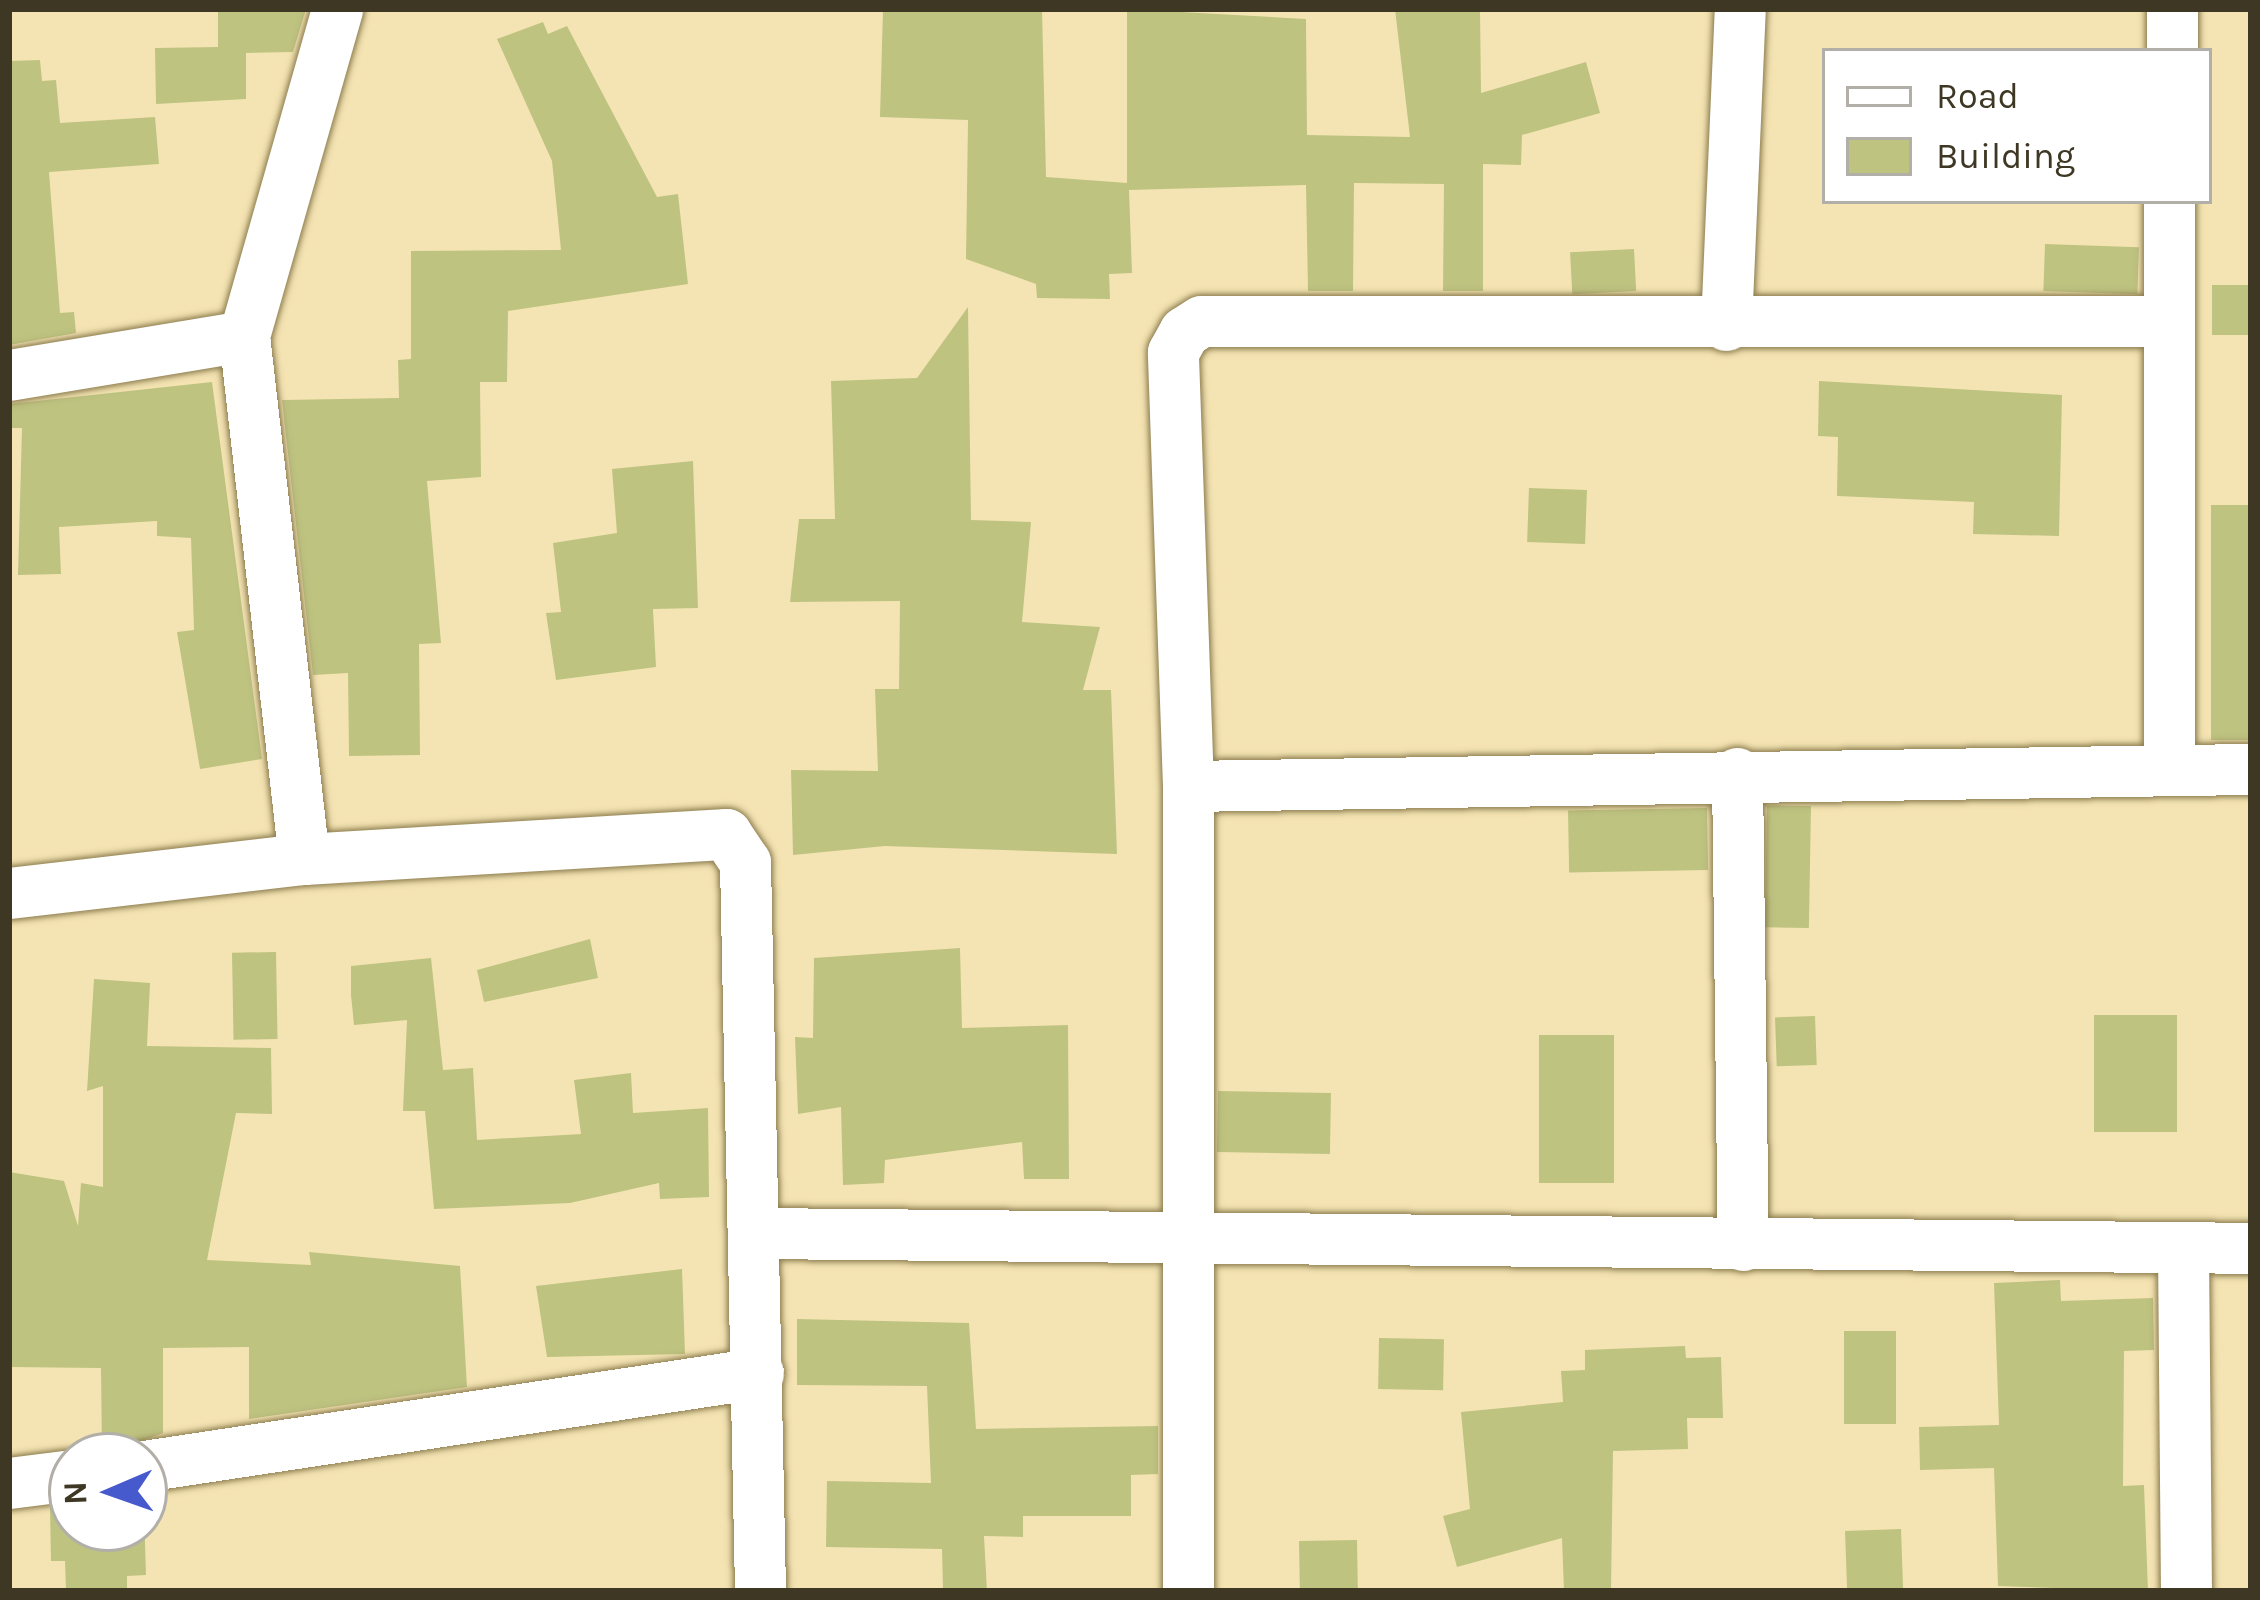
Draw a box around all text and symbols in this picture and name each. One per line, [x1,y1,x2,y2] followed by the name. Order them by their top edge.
[1822,48,2212,204] legend
[1936,75,2019,117] text: Road
[1936,135,2075,177] text: Building
[48,1432,168,1552] north arrow
[56,1481,94,1506] text: N

